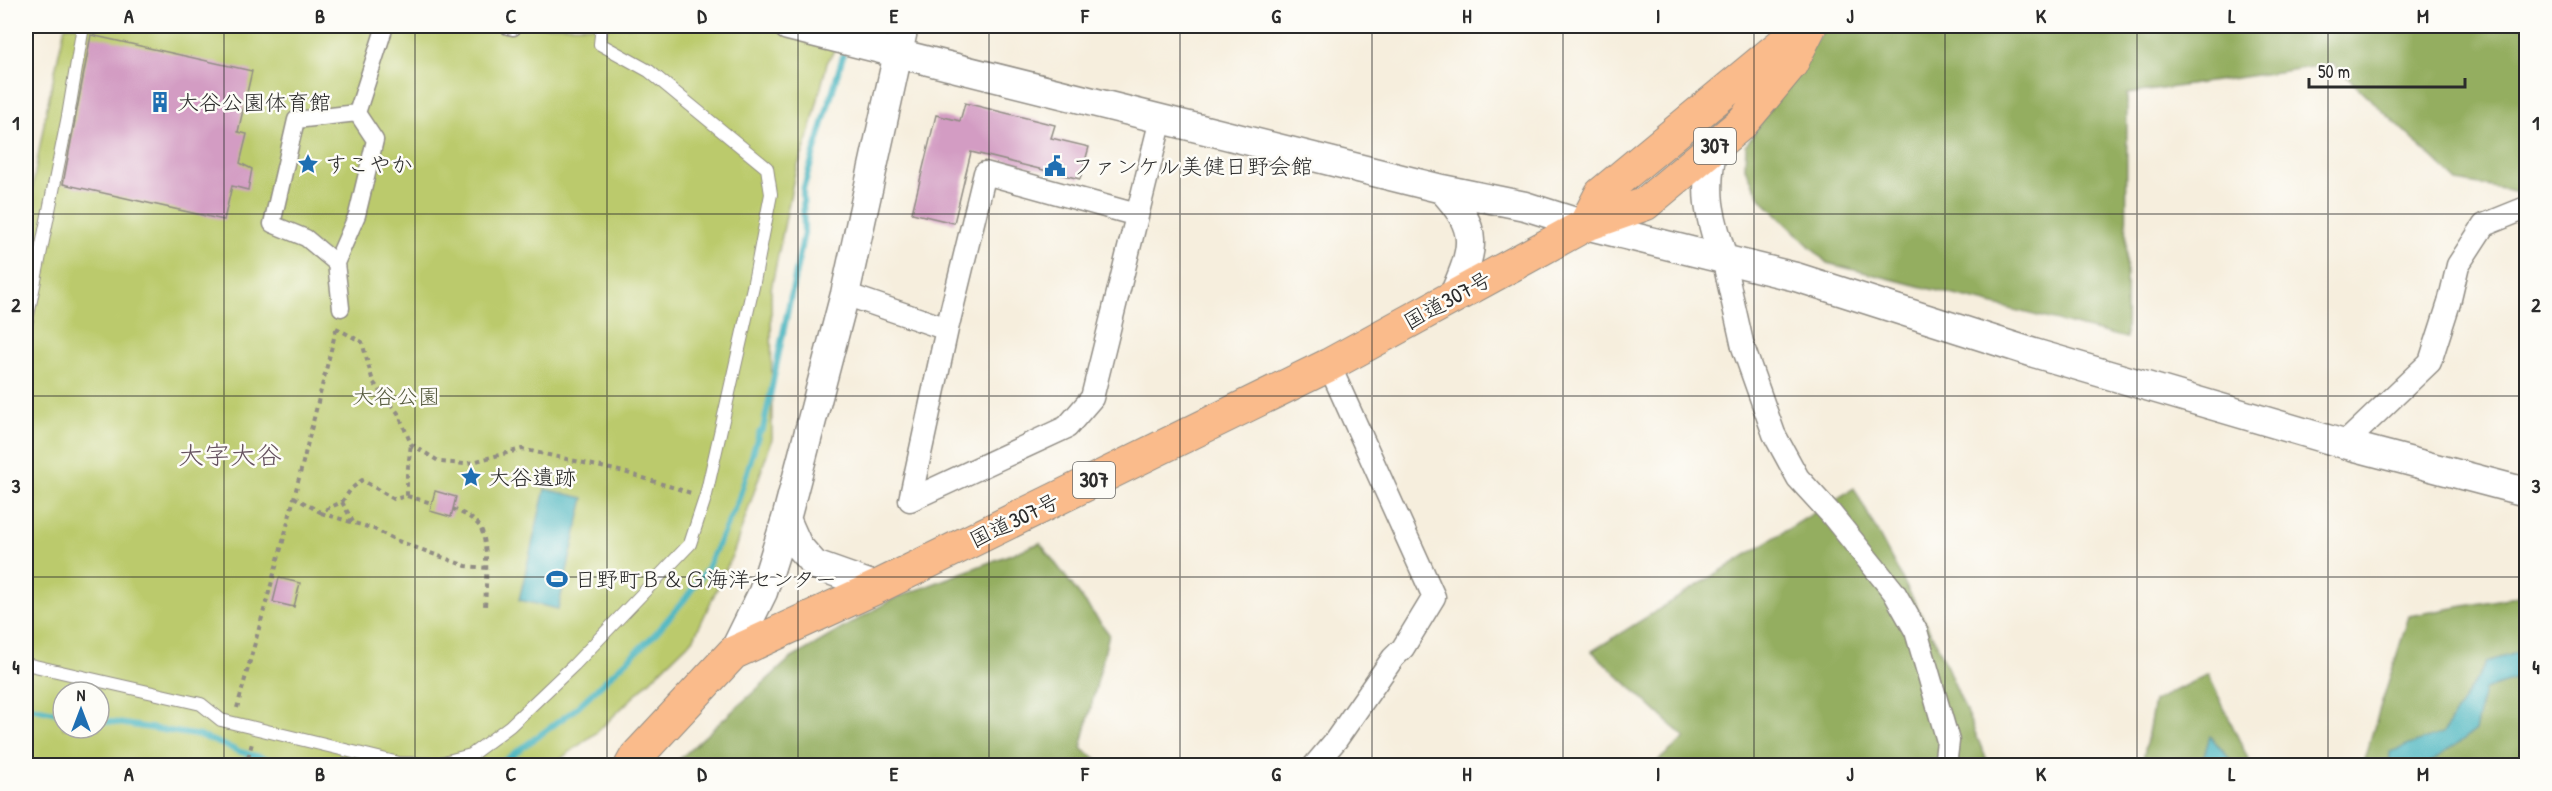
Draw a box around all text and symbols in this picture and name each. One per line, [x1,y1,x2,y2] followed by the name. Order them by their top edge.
[124,2,134,29] text: A
[315,2,325,29] text: B
[506,2,517,29] text: C
[697,2,707,29] text: D
[890,2,899,29] text: E
[1080,2,1090,29] text: F
[1271,2,1281,29] text: G
[1462,2,1472,29] text: H
[1656,2,1660,29] text: I
[1846,2,1854,29] text: J
[2036,2,2047,29] text: K
[2228,2,2236,29] text: L
[2417,2,2429,29] text: M
[2309,51,2465,89] scale bar
[2318,59,2350,84] text: 50 m
[177,87,331,117] place label: 大谷公園体育館
[148,90,172,114] building icon: 大谷公園体育館
[12,109,20,136] text: 1
[2532,109,2540,136] text: 1
[1694,128,1736,164] road number: 307
[325,149,413,179] place label: すこやか
[1072,151,1313,181] place label: ファンケル美健日野会館
[296,152,320,176] place icon: すこやか
[1043,154,1067,178] public building icon: ファンケル美健日野会館
[1397,263,1497,337] street label: 国道307号
[11,291,21,318] text: 2
[2531,291,2541,318] text: 2
[352,381,440,411] park label: 大谷公園
[178,437,282,472] district label: 大字大谷
[488,462,576,492] place label: 大谷遺跡
[1073,462,1115,498] road number: 307
[459,465,483,489] place icon: 大谷遺跡
[12,472,21,499] text: 3
[2532,472,2541,499] text: 3
[964,485,1064,555] street label: 国道307号
[574,564,837,594] place label: 日野町Ｂ＆Ｇ海洋センター
[545,567,569,591] sports icon: 日野町Ｂ＆Ｇ海洋センター
[12,653,20,680] text: 4
[2532,653,2540,680] text: 4
[51,680,111,740] north arrow
[77,684,86,706] text: N
[124,760,134,787] text: A
[315,760,325,787] text: B
[506,760,517,787] text: C
[697,760,707,787] text: D
[890,760,899,787] text: E
[1080,760,1090,787] text: F
[1271,760,1281,787] text: G
[1462,760,1472,787] text: H
[1656,760,1660,787] text: I
[1846,760,1854,787] text: J
[2036,760,2047,787] text: K
[2228,760,2236,787] text: L
[2417,760,2429,787] text: M

